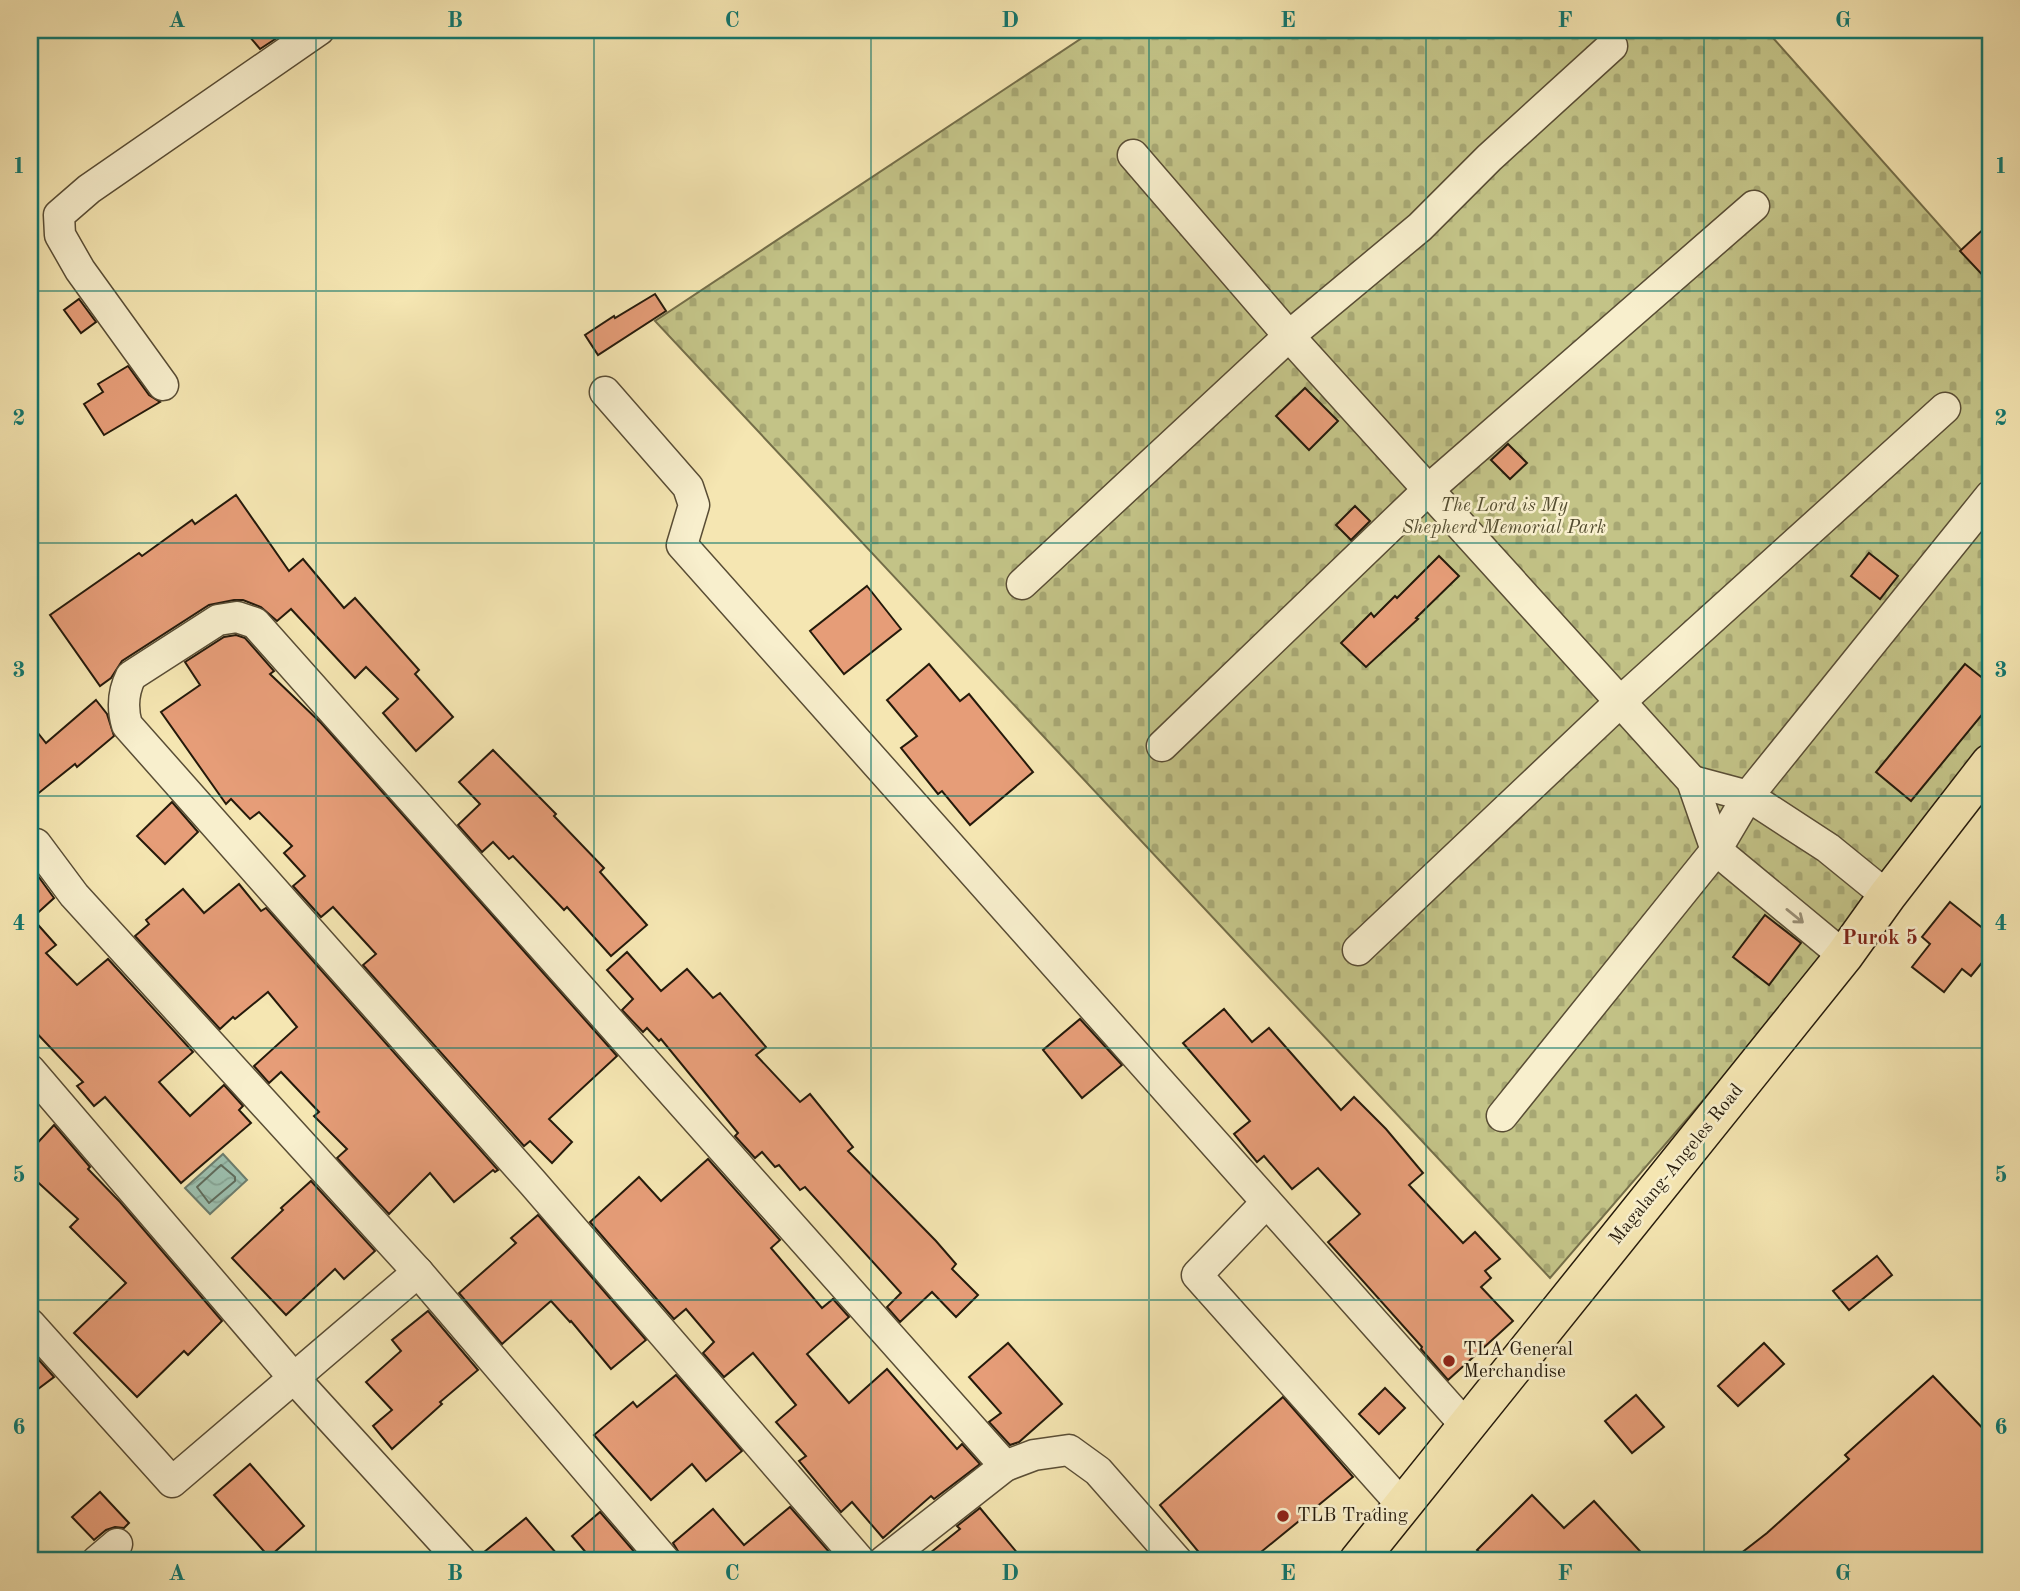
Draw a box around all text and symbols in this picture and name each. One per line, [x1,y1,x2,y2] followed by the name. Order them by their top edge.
[168,9,186,32] text: A
[447,9,463,32] text: B
[724,9,740,32] text: C
[1001,9,1019,32] text: D
[1280,9,1296,32] text: E
[1557,9,1573,32] text: F
[1835,9,1851,32] text: G
[12,155,26,178] text: 1
[1994,155,2008,178] text: 1
[12,407,26,430] text: 2
[1994,407,2008,430] text: 2
[1402,497,1606,538] park label: The Lord is My Shepherd Memorial Park
[12,659,26,682] text: 3
[1994,659,2008,682] text: 3
[1786,908,1804,924] one-way arrow
[12,912,26,935] text: 4
[1994,912,2008,935] text: 4
[1842,928,1918,949] district label: Purok 5
[1607,1081,1748,1249] street label: Magalang-Angeles Road
[12,1164,26,1187] text: 5
[1994,1164,2008,1187] text: 5
[1463,1341,1573,1382] place label: TLA General Merchandise
[1441,1353,1457,1369] marker: TLA General Merchandise
[12,1416,26,1439] text: 6
[1994,1416,2008,1439] text: 6
[1297,1507,1409,1526] place label: TLB Trading
[1275,1508,1291,1524] marker: TLB Trading
[168,1562,186,1585] text: A
[447,1562,463,1585] text: B
[724,1562,740,1585] text: C
[1001,1562,1019,1585] text: D
[1280,1562,1296,1585] text: E
[1557,1562,1573,1585] text: F
[1835,1562,1851,1585] text: G

